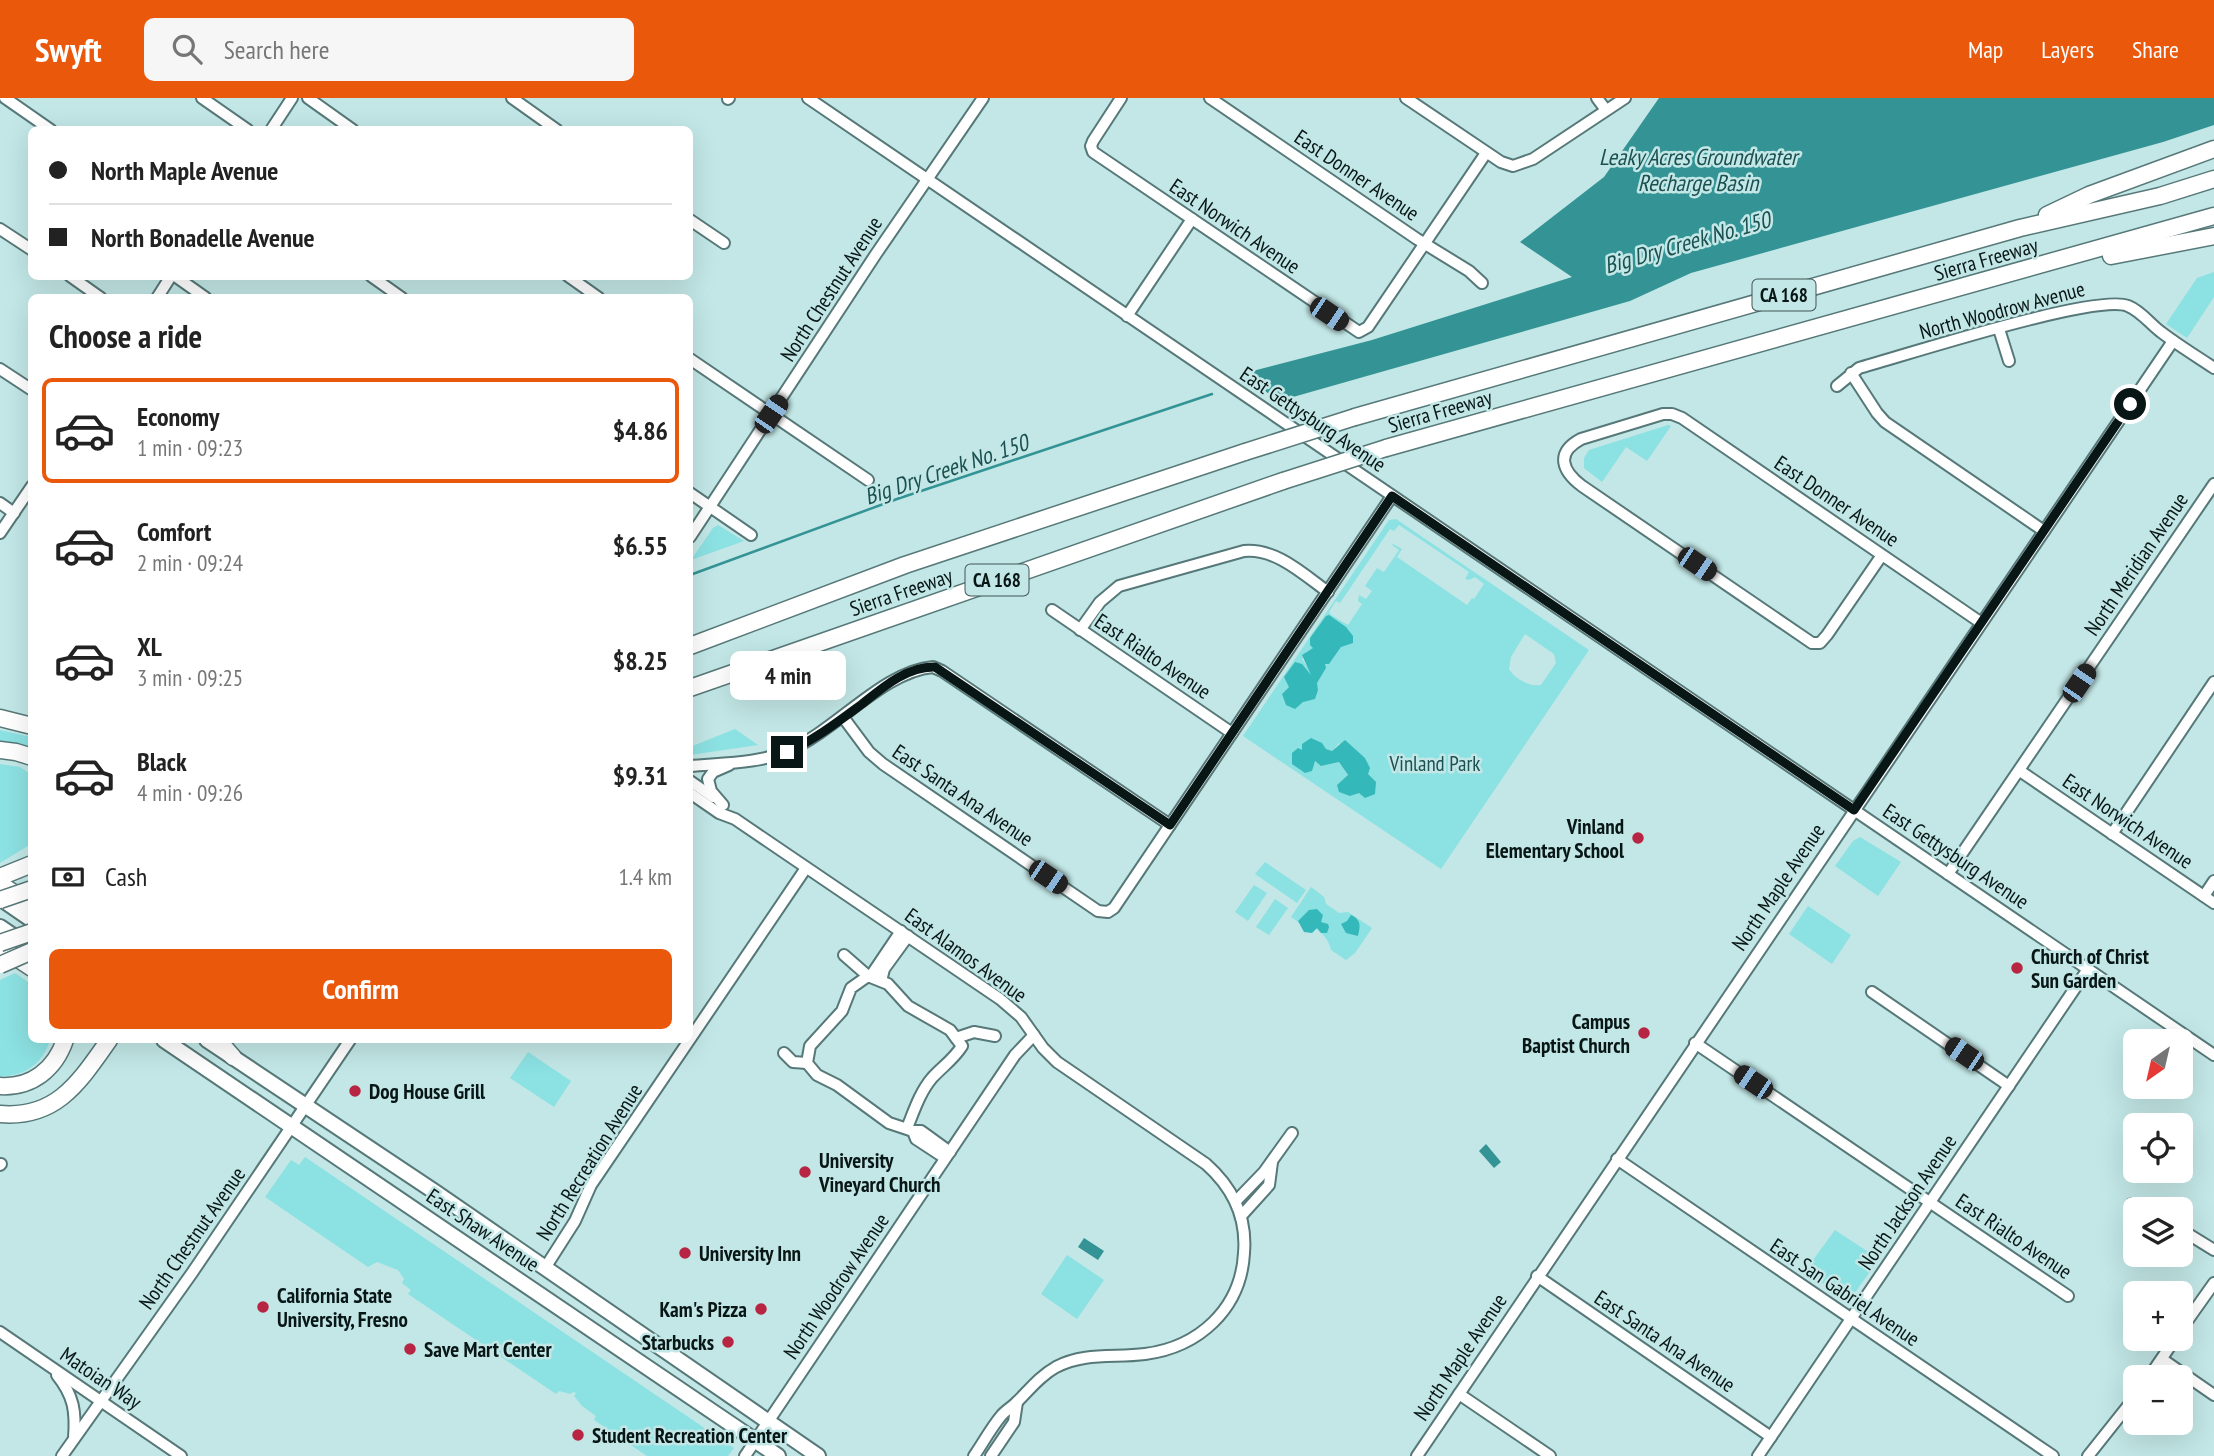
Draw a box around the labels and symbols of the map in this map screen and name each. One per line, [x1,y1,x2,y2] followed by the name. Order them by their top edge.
[1289,123,1425,227] street label: East Donner Avenue
[1599,142,1801,197] water label: Leaky Acres Groundwater Recharge Basin
[1165,172,1305,280] street label: East Norwich Avenue
[1601,204,1776,280] water label: Big Dry Creek No. 150
[774,211,888,367] street label: North Chestnut Avenue
[1931,231,2041,287] street label: Sierra Freeway
[1916,275,2088,345] street label: North Woodrow Avenue
[1752,280,1816,310] road number: CA 168
[1306,294,1353,334] car
[1235,360,1391,478] street label: East Gettysburg Avenue
[1385,383,1495,439] street label: Sierra Freeway
[2114,388,2146,420] route start
[751,391,792,437] car
[860,427,1034,511] water label: Big Dry Creek No. 150
[1769,449,1905,553] street label: East Donner Avenue
[2078,487,2194,641] street label: North Meridian Avenue
[1674,544,1721,584] car
[846,562,956,622] street label: Sierra Freeway
[965,565,1028,596] road number: CA 168
[1090,607,1216,705] street label: East Rialto Avenue
[729,650,845,700] callout: 4 min
[2059,660,2100,706] car
[771,736,803,768] route end
[887,738,1039,852] street label: East Santa Ana Avenue
[1389,750,1480,777] park label: Vinland Park
[2058,767,2198,875] street label: East Norwich Avenue
[1878,797,2034,915] street label: East Gettysburg Avenue
[1486,813,1625,864] place label: Vinland Elementary School
[1726,818,1830,956] street label: North Maple Avenue
[1630,830,1646,846] marker: Vinland Elementary School
[1025,857,1072,897] car
[900,902,1032,1008] street label: East Alamos Avenue
[2031,943,2149,994] place label: Church of Christ Sun Garden
[2009,960,2025,976] marker: Church of Christ Sun Garden
[1522,1008,1630,1059] place label: Campus Baptist Church
[1636,1025,1652,1041] marker: Campus Baptist Church
[2123,1029,2193,1099] north arrow
[1941,1034,1988,1074] car
[1730,1062,1777,1102] car
[369,1078,486,1105] place label: Dog House Grill
[530,1079,648,1245] street label: North Recreation Avenue
[347,1083,363,1099] marker: Dog House Grill
[1852,1129,1962,1275] street label: North Jackson Avenue
[818,1147,940,1198] place label: University Vineyard Church
[133,1162,251,1314] street label: North Chestnut Avenue
[797,1164,813,1180] marker: University Vineyard Church
[421,1182,545,1278] street label: East Shaw Avenue
[1951,1187,2077,1285] street label: East Rialto Avenue
[777,1208,895,1364] street label: North Woodrow Avenue
[1765,1232,1925,1352] street label: East San Gabriel Avenue
[699,1240,801,1267] place label: University Inn
[677,1245,693,1261] marker: University Inn
[277,1282,408,1333] place label: California State University, Fresno
[1589,1284,1741,1398] street label: East Santa Ana Avenue
[1408,1288,1512,1426] street label: North Maple Avenue
[659,1296,747,1323] place label: Kam's Pizza
[255,1299,271,1315] marker: California State University, Fresno
[753,1301,769,1317] marker: Kam's Pizza
[642,1329,714,1356] place label: Starbucks
[720,1334,736,1350] marker: Starbucks
[424,1336,552,1363] place label: Save Mart Center
[55,1341,147,1415] street label: Matoian Way
[402,1341,418,1357] marker: Save Mart Center
[592,1422,788,1449] place label: Student Recreation Center
[570,1427,586,1443] marker: Student Recreation Center

